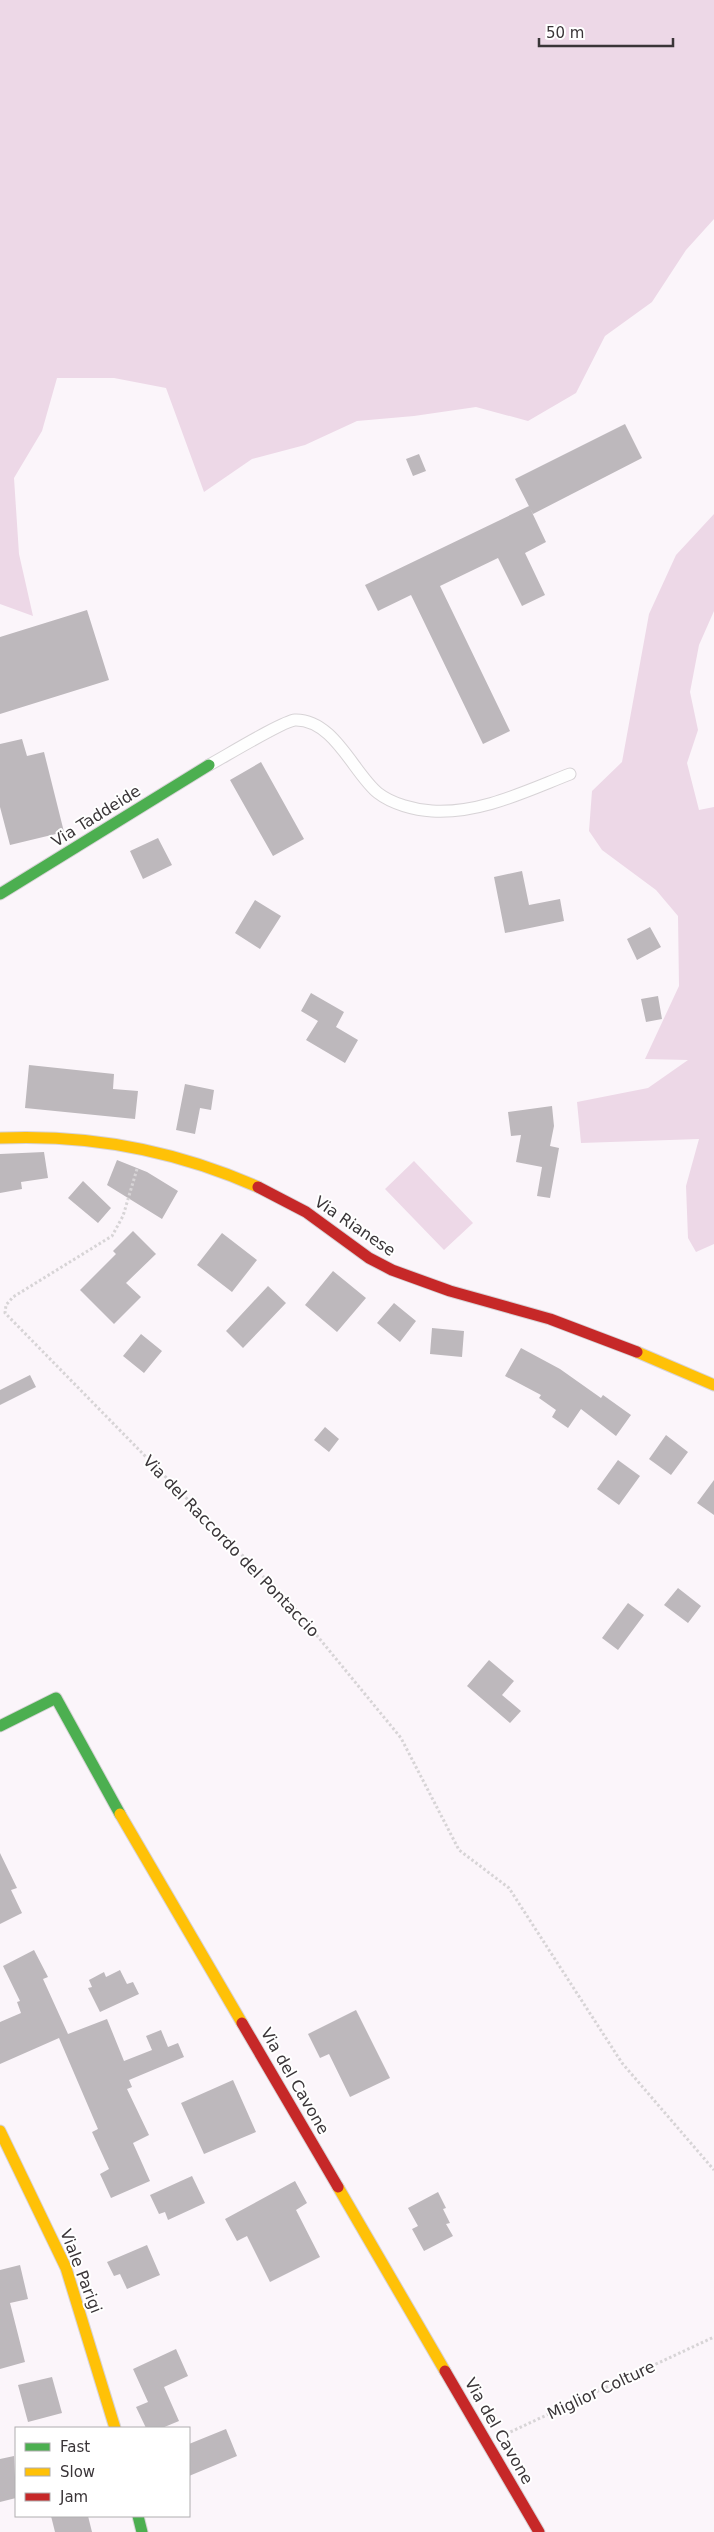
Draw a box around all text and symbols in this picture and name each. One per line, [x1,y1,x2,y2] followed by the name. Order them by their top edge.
[539,15,673,47] scale bar
[546,24,584,42] text: 50 m
[48,781,144,851] street label: Via Taddeide
[311,1192,399,1260] street label: Via Rianese
[139,1451,323,1641] street label: Via del Raccordo del Pontaccio
[257,2024,333,2138] street label: Via del Cavone
[56,2226,106,2316] street label: Viale Parigi
[544,2357,658,2423] street label: Miglior Colture
[461,2374,537,2488] street label: Via del Cavone
[15,2427,190,2517] legend
[60,2438,90,2456] text: Fast
[60,2463,95,2481] text: Slow
[59,2488,88,2506] text: Jam

